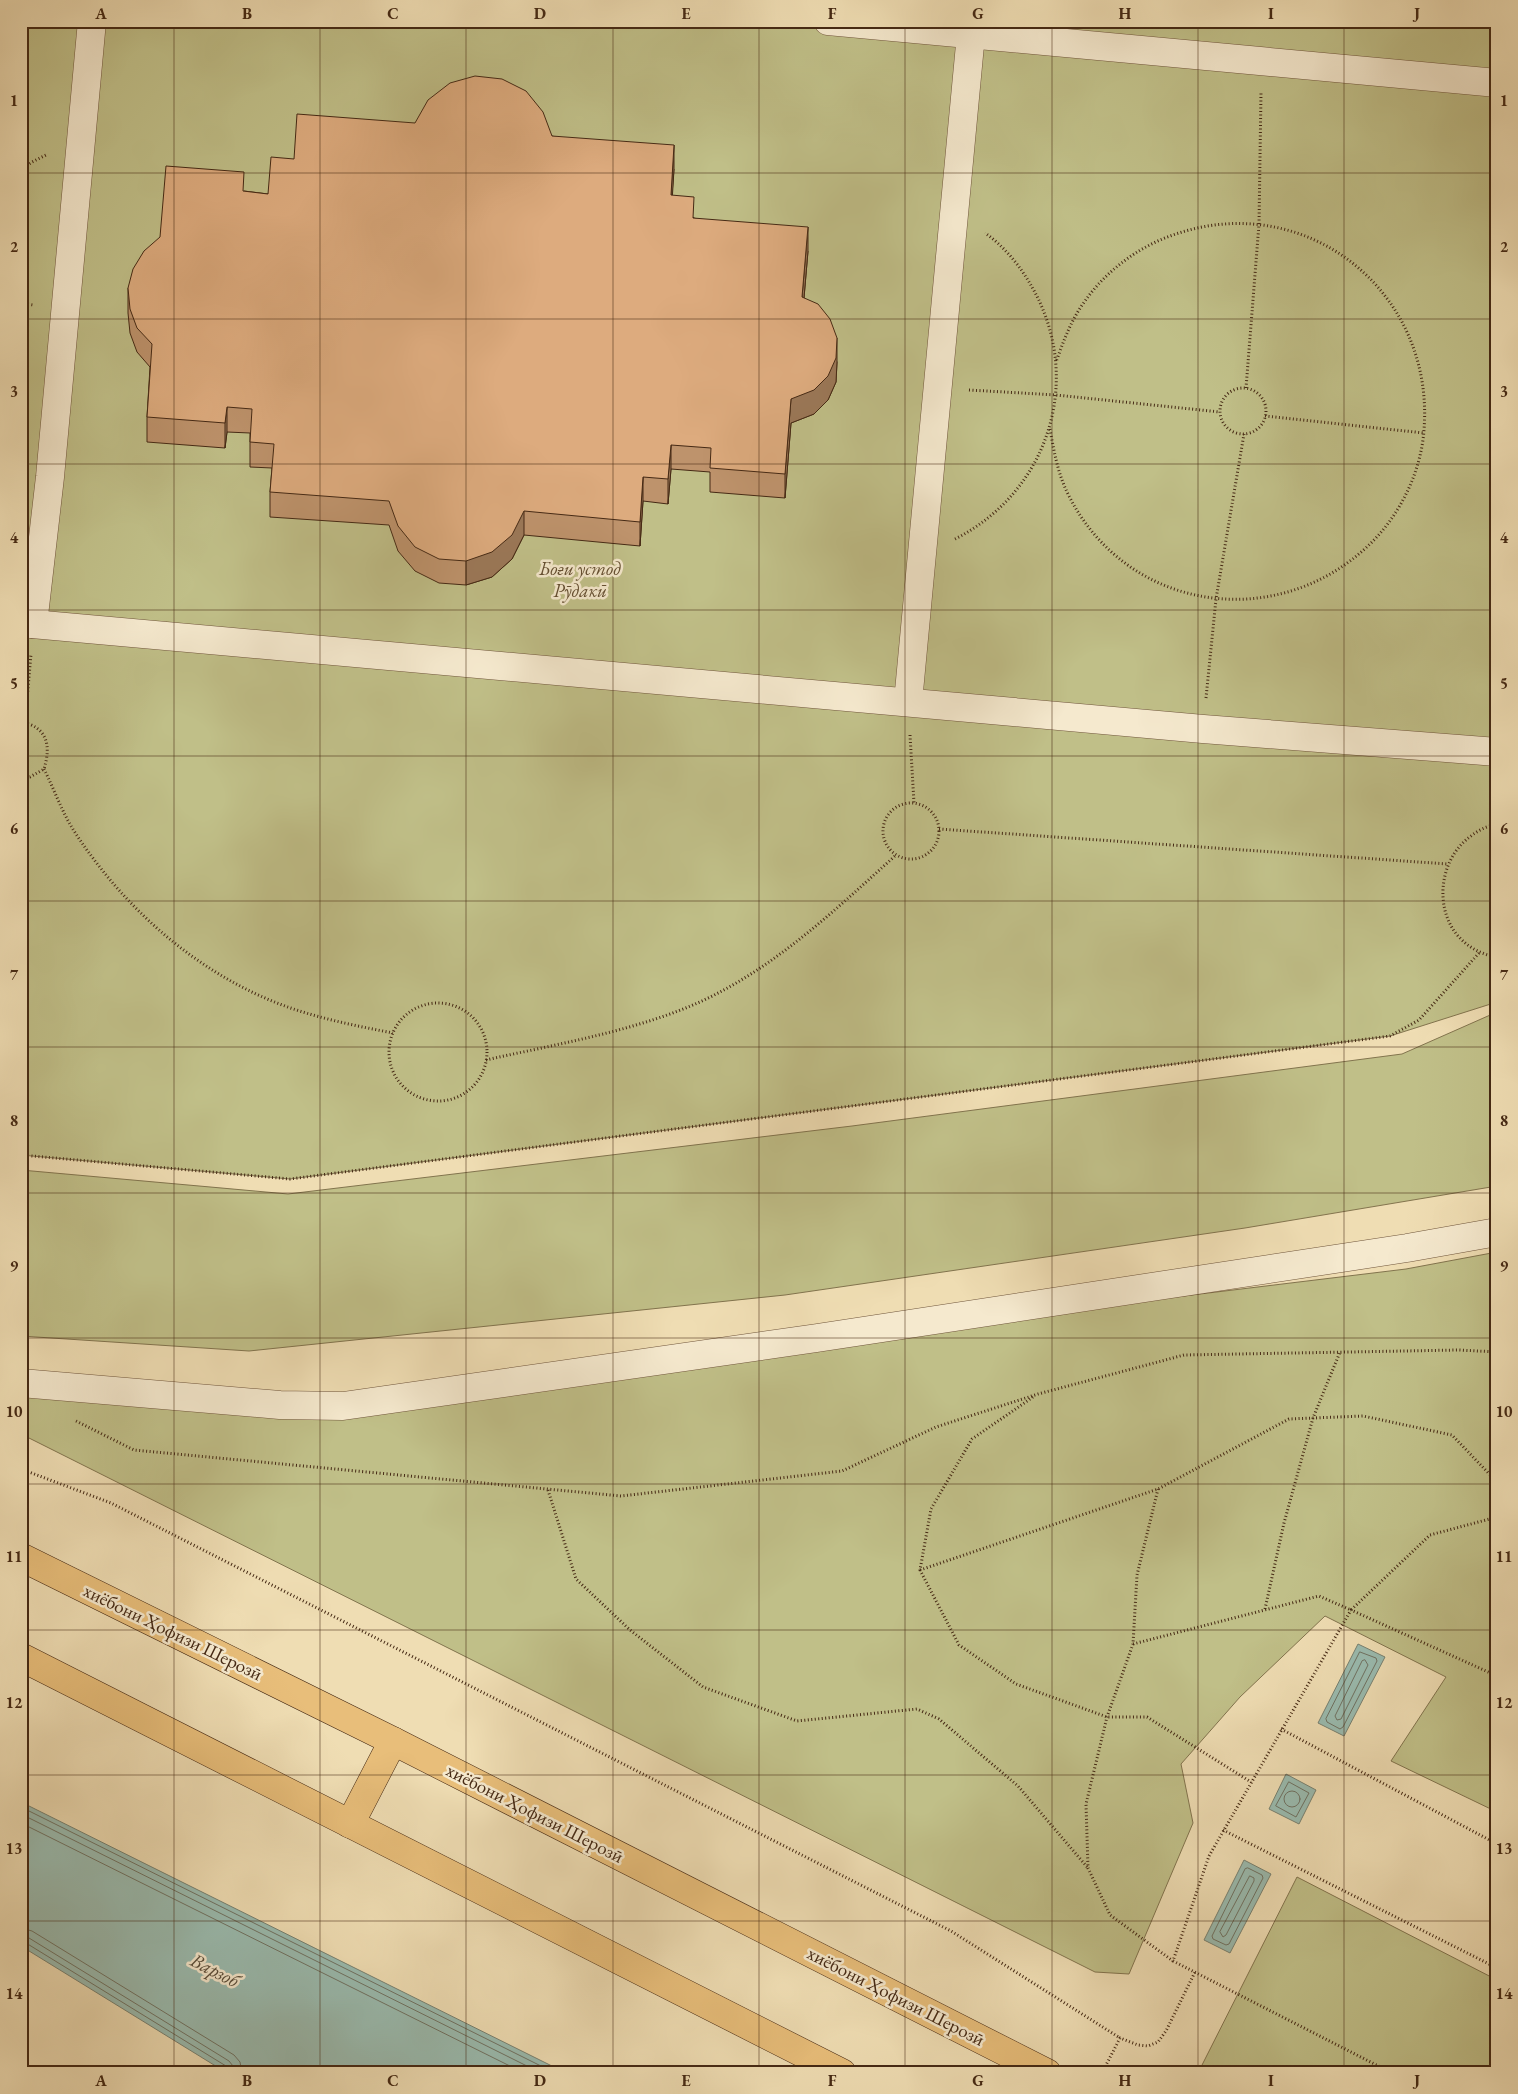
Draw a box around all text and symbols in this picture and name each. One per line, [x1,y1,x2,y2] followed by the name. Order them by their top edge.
[94,3,107,24] text: A
[242,3,252,24] text: B
[387,3,399,24] text: C
[534,3,546,24] text: D
[681,3,691,24] text: E
[828,3,837,24] text: F
[972,3,984,24] text: G
[1119,3,1132,24] text: H
[1268,3,1274,24] text: I
[1412,3,1420,24] text: J
[10,90,18,111] text: 1
[1500,90,1508,111] text: 1
[10,236,19,257] text: 2
[1500,236,1509,257] text: 2
[10,381,18,402] text: 3
[1500,381,1508,402] text: 3
[10,527,19,548] text: 4
[1500,527,1509,548] text: 4
[538,556,621,603] park label: Боғи устод Рӯдакӣ
[10,673,18,694] text: 5
[1500,673,1508,694] text: 5
[10,818,19,839] text: 6
[1500,818,1509,839] text: 6
[10,964,19,985] text: 7
[1500,964,1509,985] text: 7
[10,1110,18,1131] text: 8
[1500,1110,1508,1131] text: 8
[10,1255,19,1276] text: 9
[1500,1255,1509,1276] text: 9
[6,1401,23,1422] text: 10
[1496,1401,1513,1422] text: 10
[6,1546,22,1567] text: 11
[1496,1546,1512,1567] text: 11
[79,1578,267,1686] street label: хиёбони Ҳофизи Шерозӣ
[6,1692,23,1713] text: 12
[1496,1692,1513,1713] text: 12
[442,1757,628,1869] street label: хиёбони Ҳофизи Шерозӣ
[6,1838,22,1859] text: 13
[1496,1838,1512,1859] text: 13
[803,1940,989,2052] street label: хиёбони Ҳофизи Шерозӣ
[185,1946,247,1995] water label: Варзоб
[6,1983,23,2004] text: 14
[1496,1983,1513,2004] text: 14
[94,2070,107,2091] text: A
[242,2070,252,2091] text: B
[387,2070,399,2091] text: C
[534,2070,546,2091] text: D
[681,2070,691,2091] text: E
[828,2070,837,2091] text: F
[972,2070,984,2091] text: G
[1119,2070,1132,2091] text: H
[1268,2070,1274,2091] text: I
[1412,2070,1420,2091] text: J

